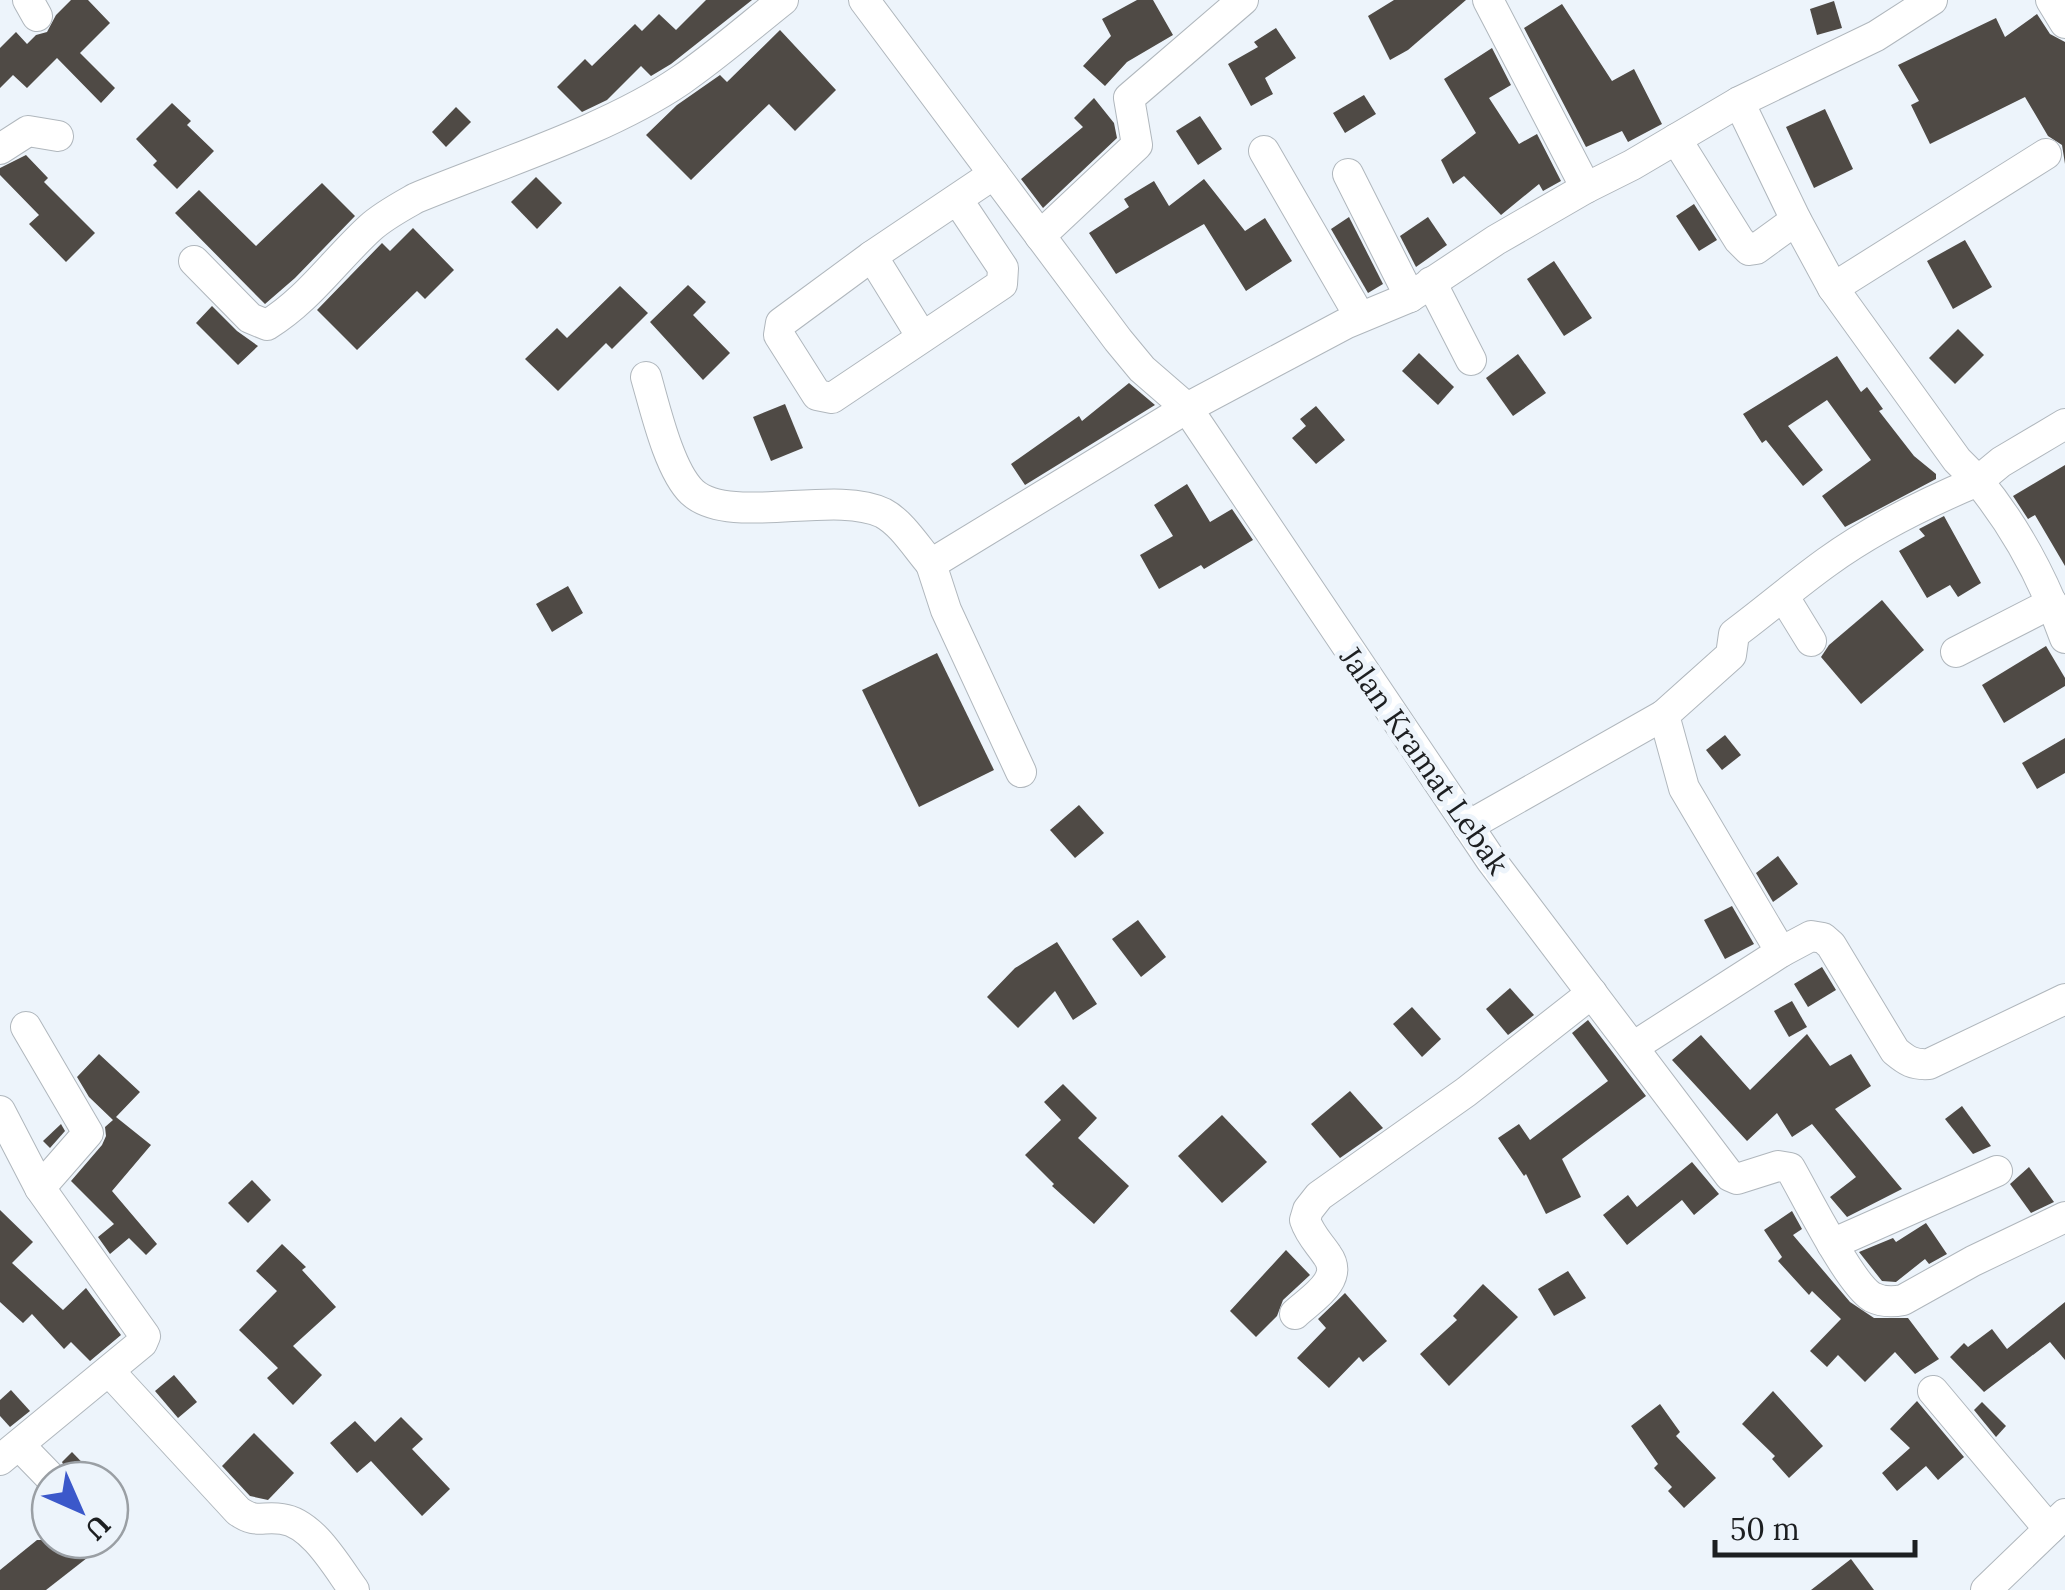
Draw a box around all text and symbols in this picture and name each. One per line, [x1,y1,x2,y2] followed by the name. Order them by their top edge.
[1332,639,1518,881] street label: Jalan Kramat Lebak
[30,1460,130,1560] north arrow
[1715,1495,1915,1557] scale bar
[77,1507,118,1548] text: U
[1730,1510,1800,1548] text: 50 m

